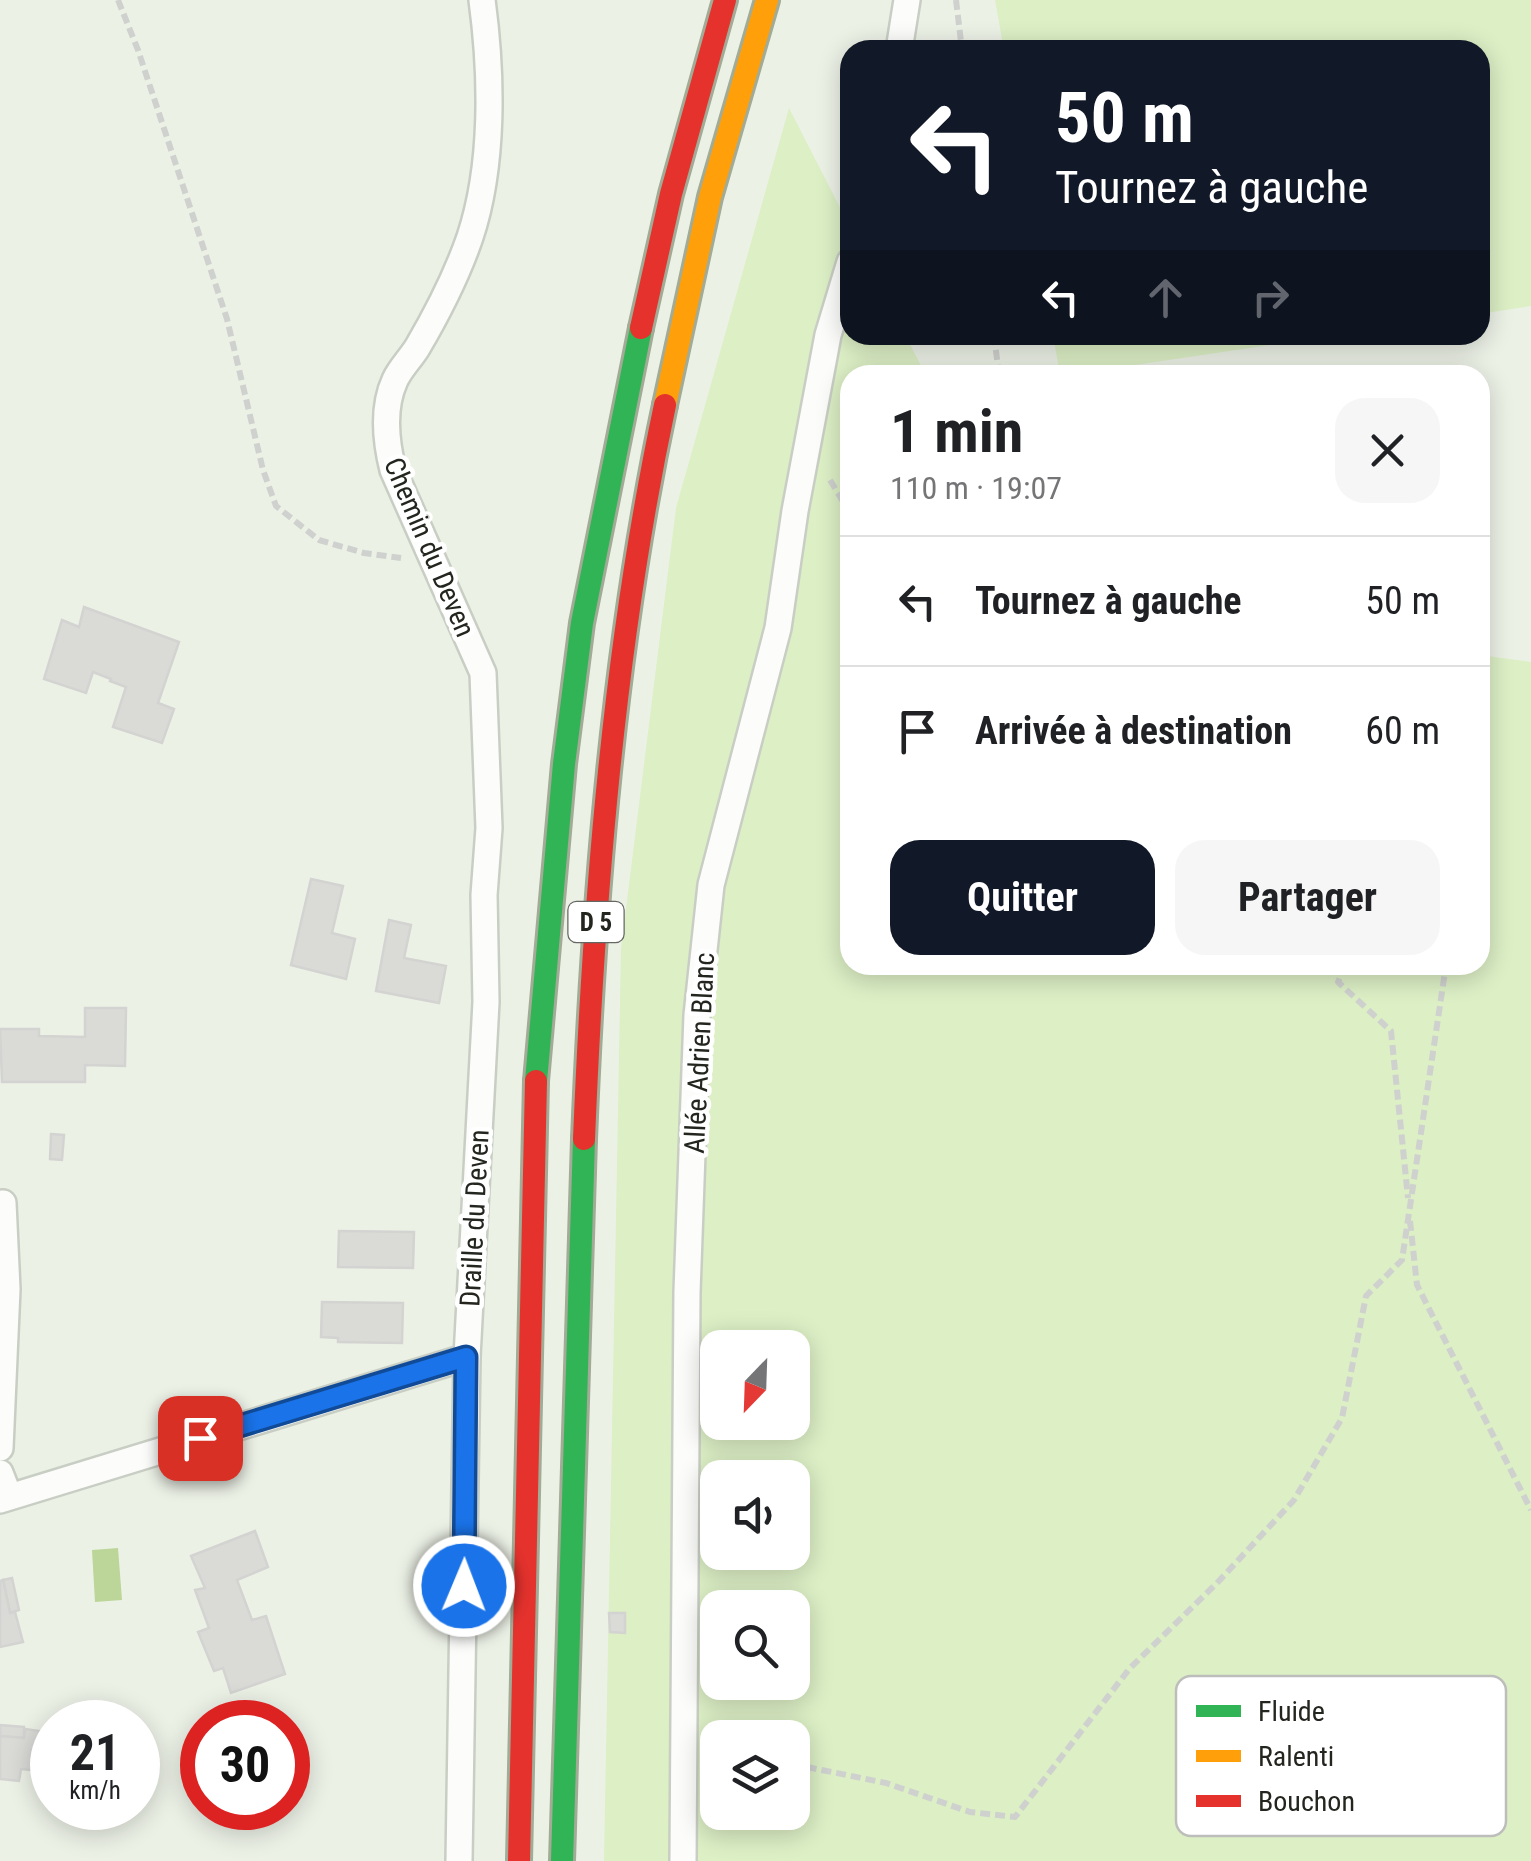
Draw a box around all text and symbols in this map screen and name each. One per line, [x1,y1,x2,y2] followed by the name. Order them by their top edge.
[1055,77,1194,159] text: 50 m
[890,80,1020,210] icon: left
[1055,161,1368,214] text: Tournez à gauche
[1033,270,1088,325] icon: left
[1138,270,1193,325] icon: ahead
[1243,270,1298,325] icon: right
[890,396,1023,467] text: 1 min
[1335,398,1440,503] button: close
[377,453,482,642] street label: Chemin du Deven
[890,469,1062,507] text: 110 m · 19:07
[890,574,945,629] icon: left
[975,579,1242,623] text: Tournez à gauche
[1365,579,1440,623] text: 50 m
[890,704,945,759] icon: arrive
[975,709,1292,753] text: Arrivée à destination
[1365,709,1440,753] text: 60 m
[890,840,1155,955] button: Quitter
[1175,840,1440,955] button: Partager
[568,902,624,942] road number: D 5
[678,952,721,1154] street label: Allée Adrien Blanc
[453,1129,496,1308] street label: Draille du Deven
[700,1330,810,1440] north arrow
[700,1330,810,1830] map controls
[158,1396,243,1481] pin
[173,1411,228,1466] icon: arrive
[700,1460,810,1570] button: sound
[412,1534,516,1638] position arrow
[700,1590,810,1700] button: search
[1176,1676,1506,1836] legend
[1258,1695,1325,1728] text: Fluide
[180,1700,310,1830] speed limit sign: 30
[700,1720,810,1830] button: layers
[70,1724,120,1782] text: 21
[1258,1740,1334,1773] text: Ralenti
[69,1776,121,1805] text: km/h
[1258,1785,1355,1818] text: Bouchon

